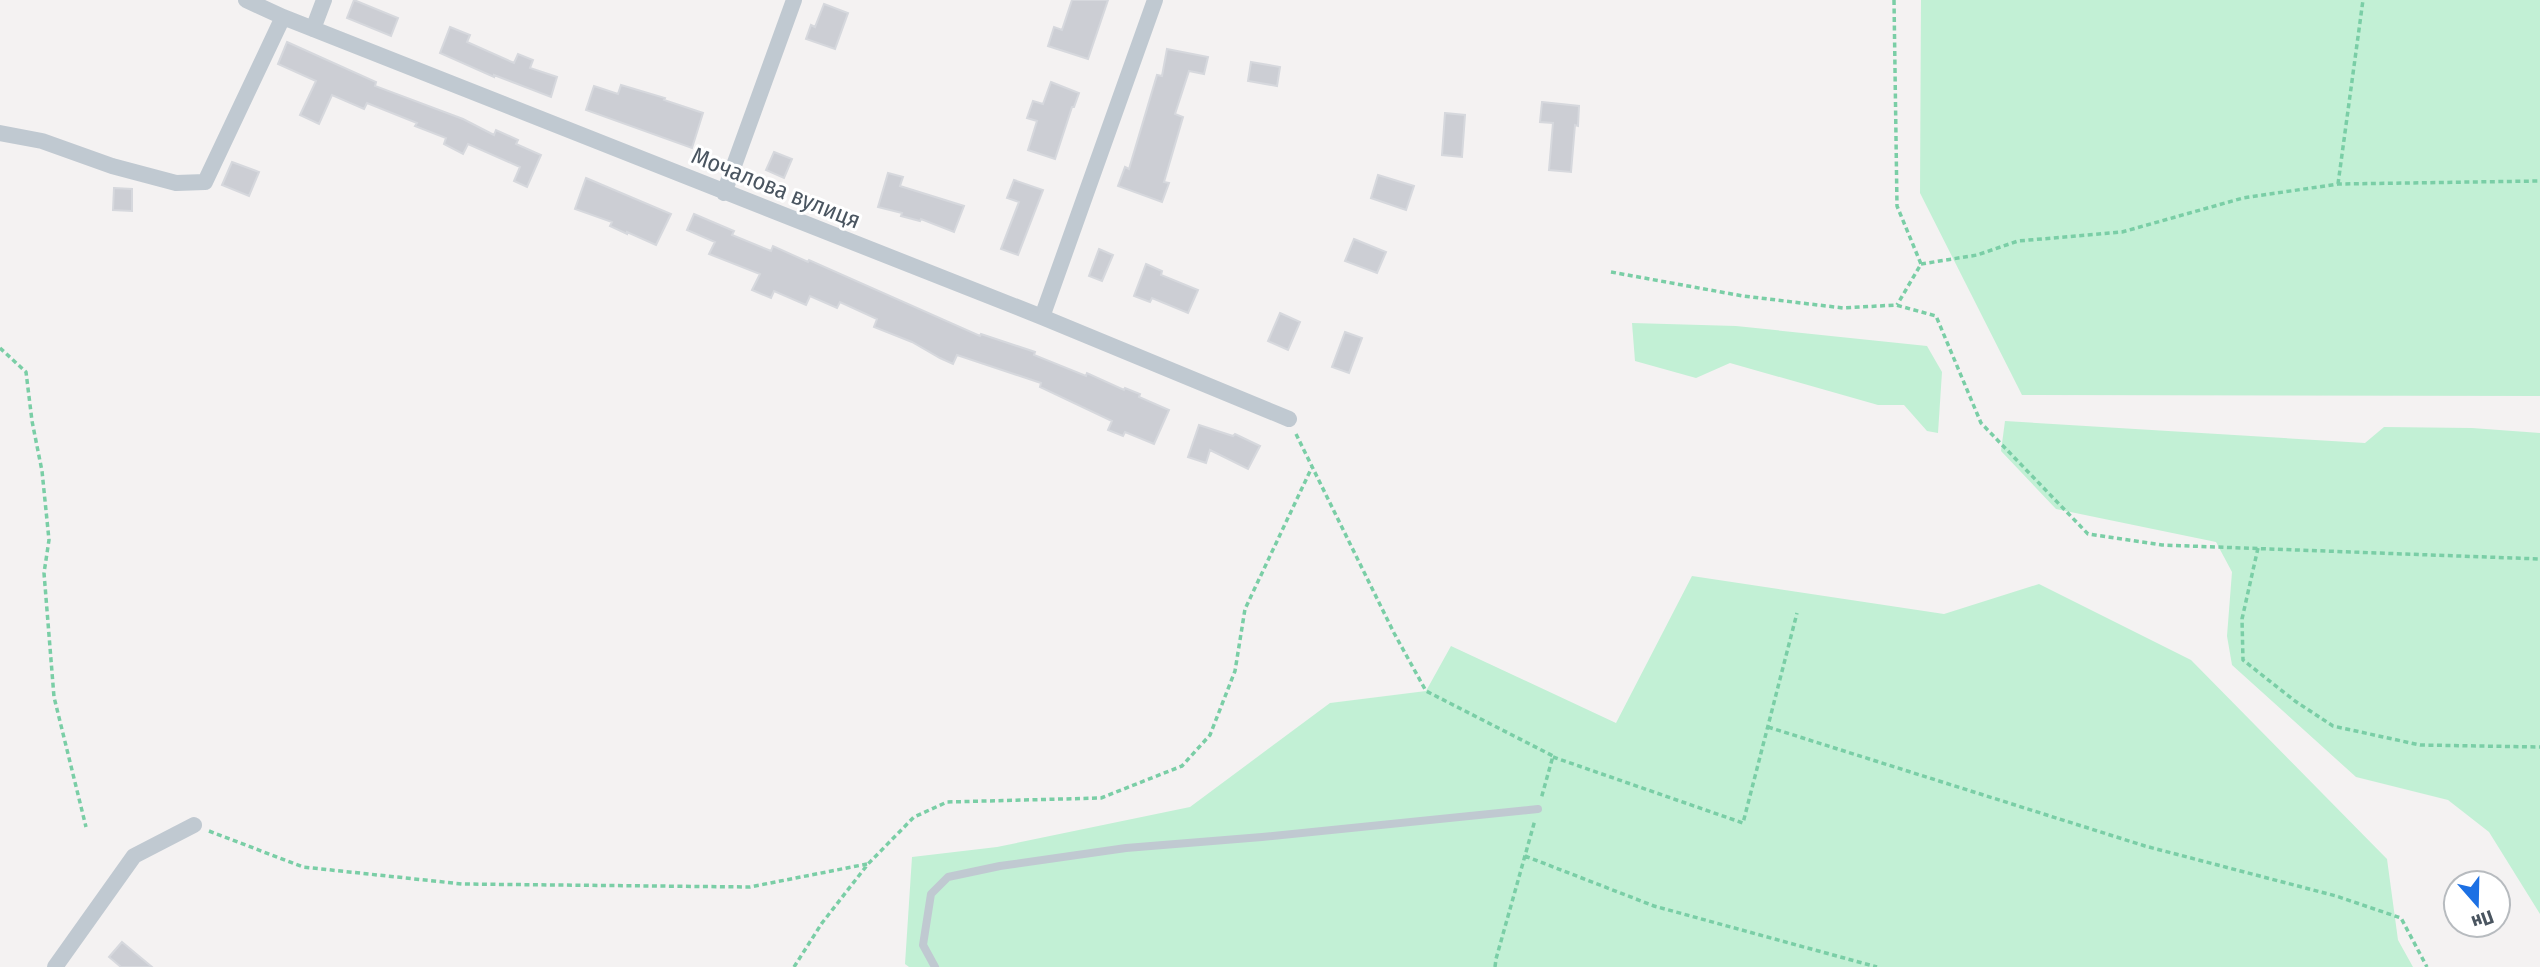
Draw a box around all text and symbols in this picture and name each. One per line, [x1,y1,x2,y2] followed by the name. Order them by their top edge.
[688,141,864,235] street label: Мочалова вулиця
[2442,869,2512,939] north arrow
[2469,905,2497,934] text: Пн

